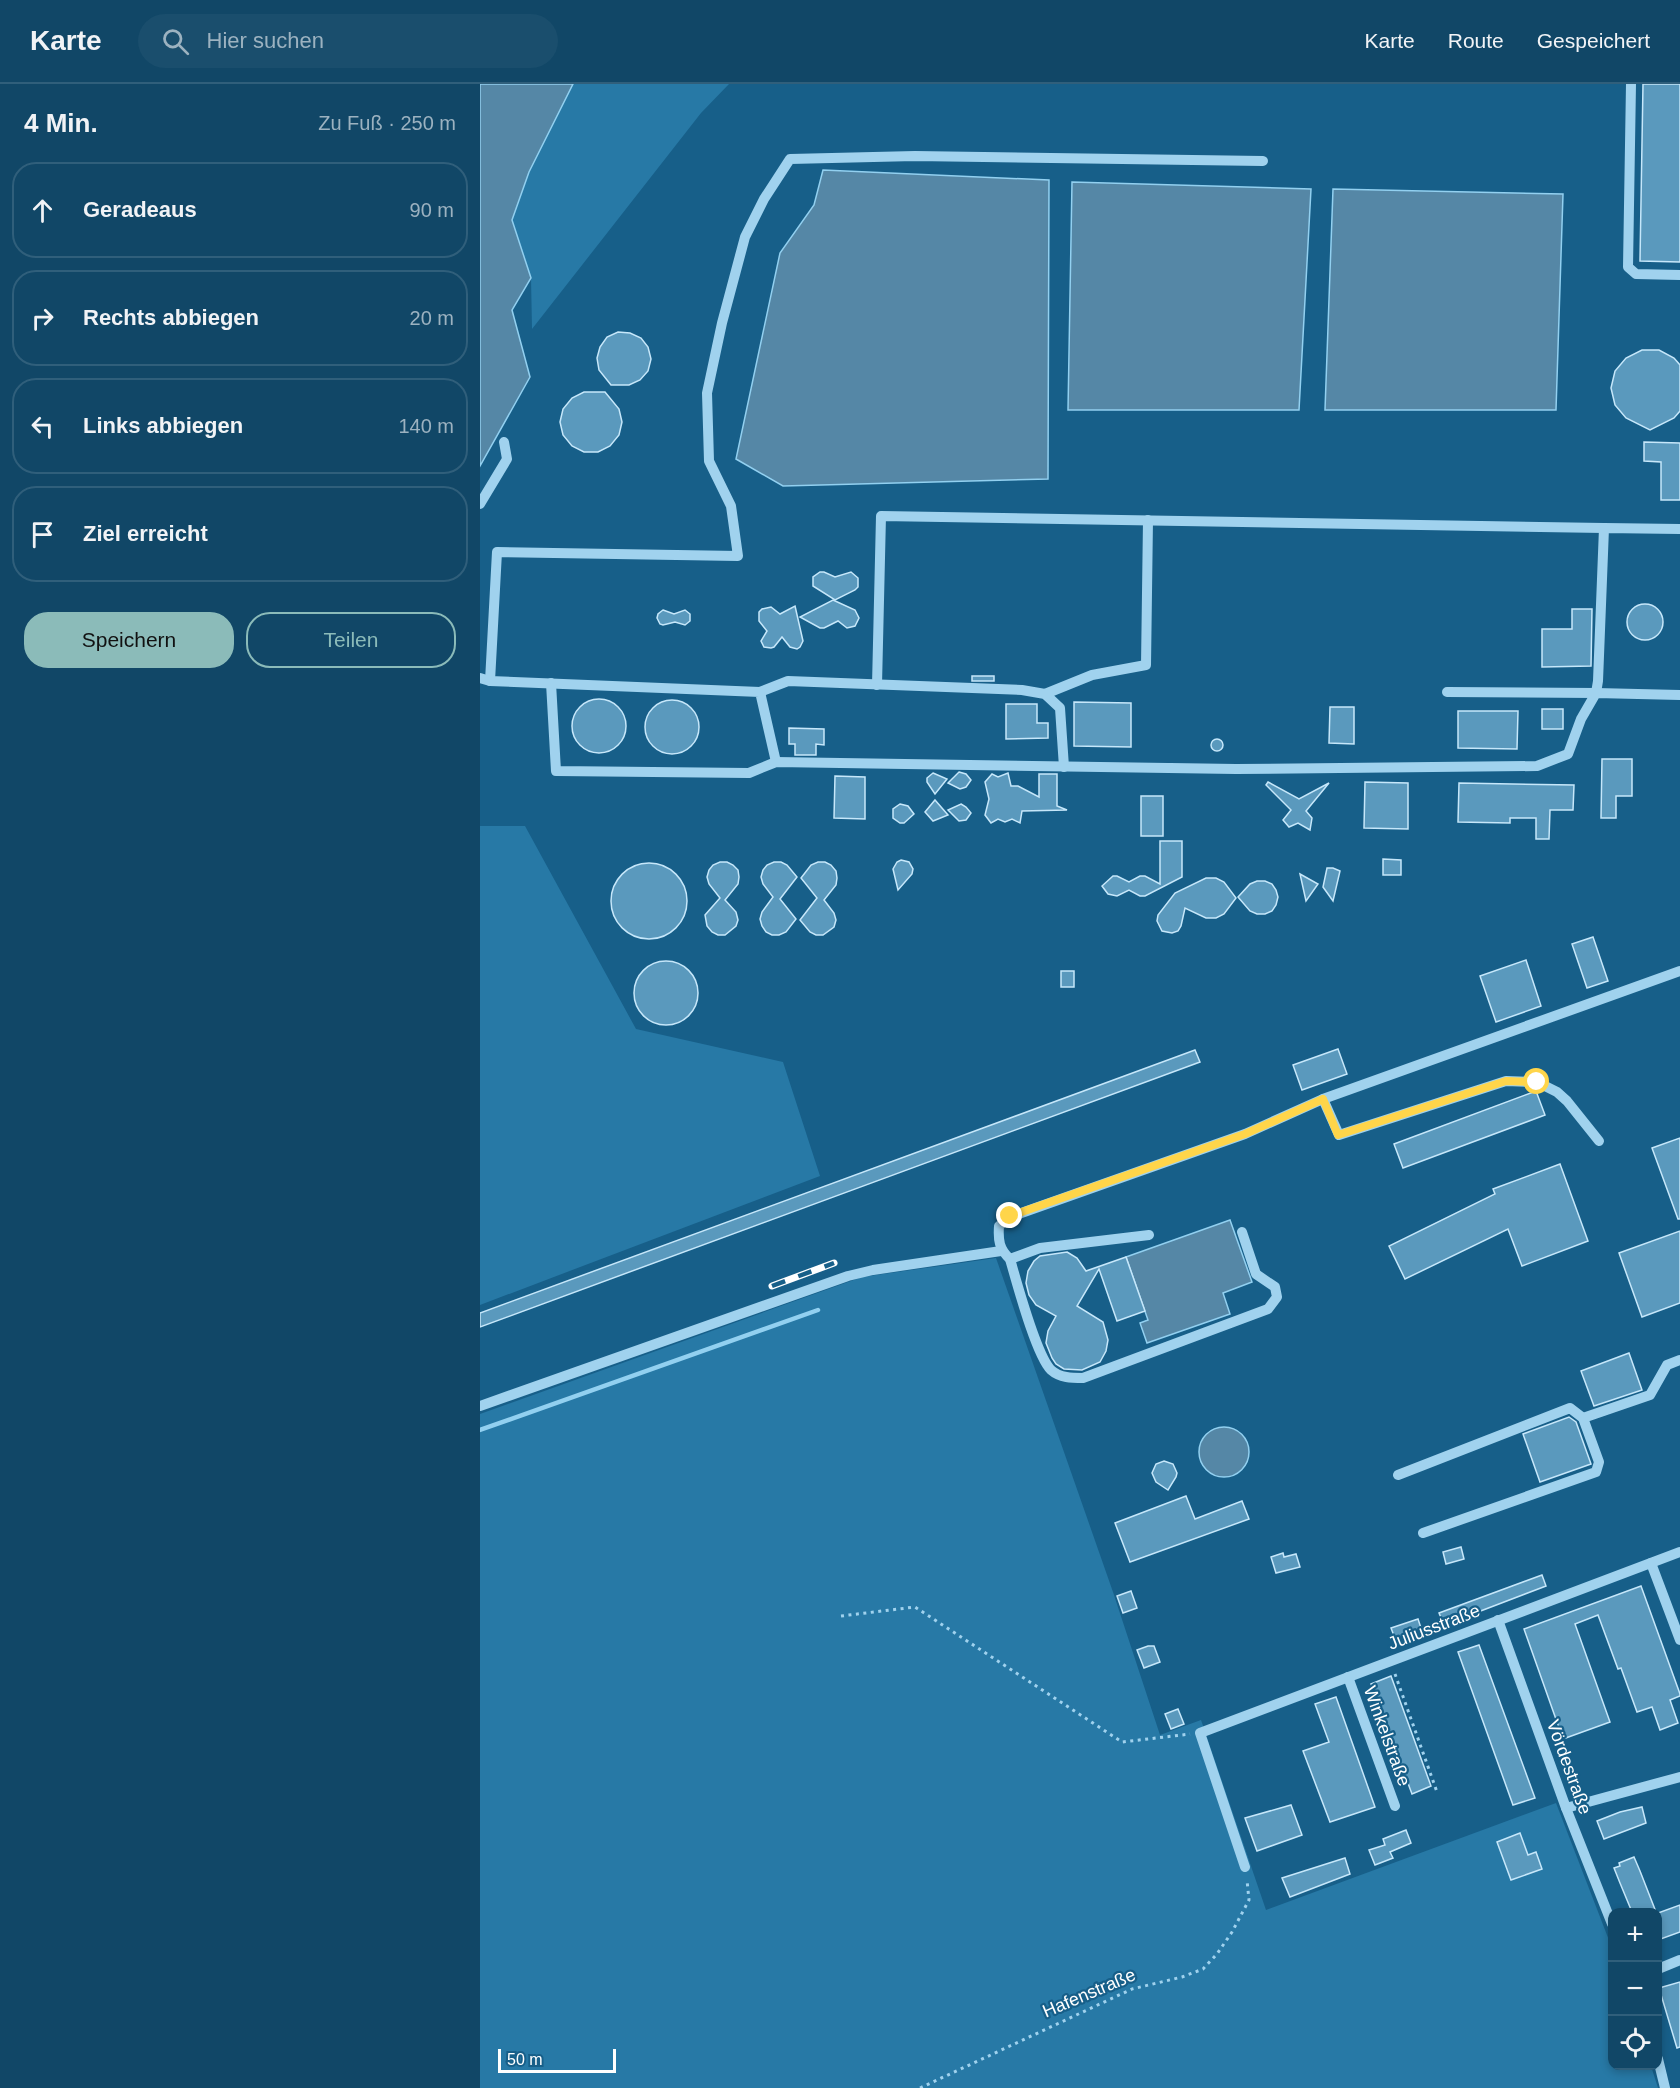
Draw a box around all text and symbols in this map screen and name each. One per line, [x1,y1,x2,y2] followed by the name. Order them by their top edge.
[138,14,558,68] search box
[30,25,102,56] text: Karte
[159,25,192,58] icon: search
[207,28,324,53] text: Hier suchen
[1365,29,1415,52] text: Karte
[1448,29,1504,52] text: Route
[1537,29,1650,52] text: Gespeichert
[24,108,98,138] text: 4 Min.
[318,112,456,134] text: Zu Fuß · 250 m
[26,194,59,227] icon: ahead
[83,197,197,222] text: Geradeaus
[410,199,454,221] text: 90 m
[26,302,59,335] icon: right
[83,305,259,330] text: Rechts abbiegen
[410,307,454,329] text: 20 m
[26,410,59,443] icon: left
[83,413,243,438] text: Links abbiegen
[398,415,454,437] text: 140 m
[26,518,59,551] icon: arrive
[83,521,208,546] text: Ziel erreicht
[24,612,234,668] button: Speichern
[246,612,456,668] button: Teilen
[1523,1068,1549,1094] route start
[996,1202,1022,1228] route end
[1385,1600,1483,1654] street label: Juliusstraße
[1360,1683,1414,1789] street label: Winkelstraße
[1543,1717,1595,1817] street label: Vördestraße
[1608,1908,1662,2070] map controls
[1608,1908,1662,1962] button: +
[1608,1962,1662,2016] button: −
[1040,1964,1138,2022] street label: Hafenstraße
[1608,2016,1662,2070] button: locate
[498,2046,616,2074] scale bar
[507,2051,543,2068] text: 50 m

